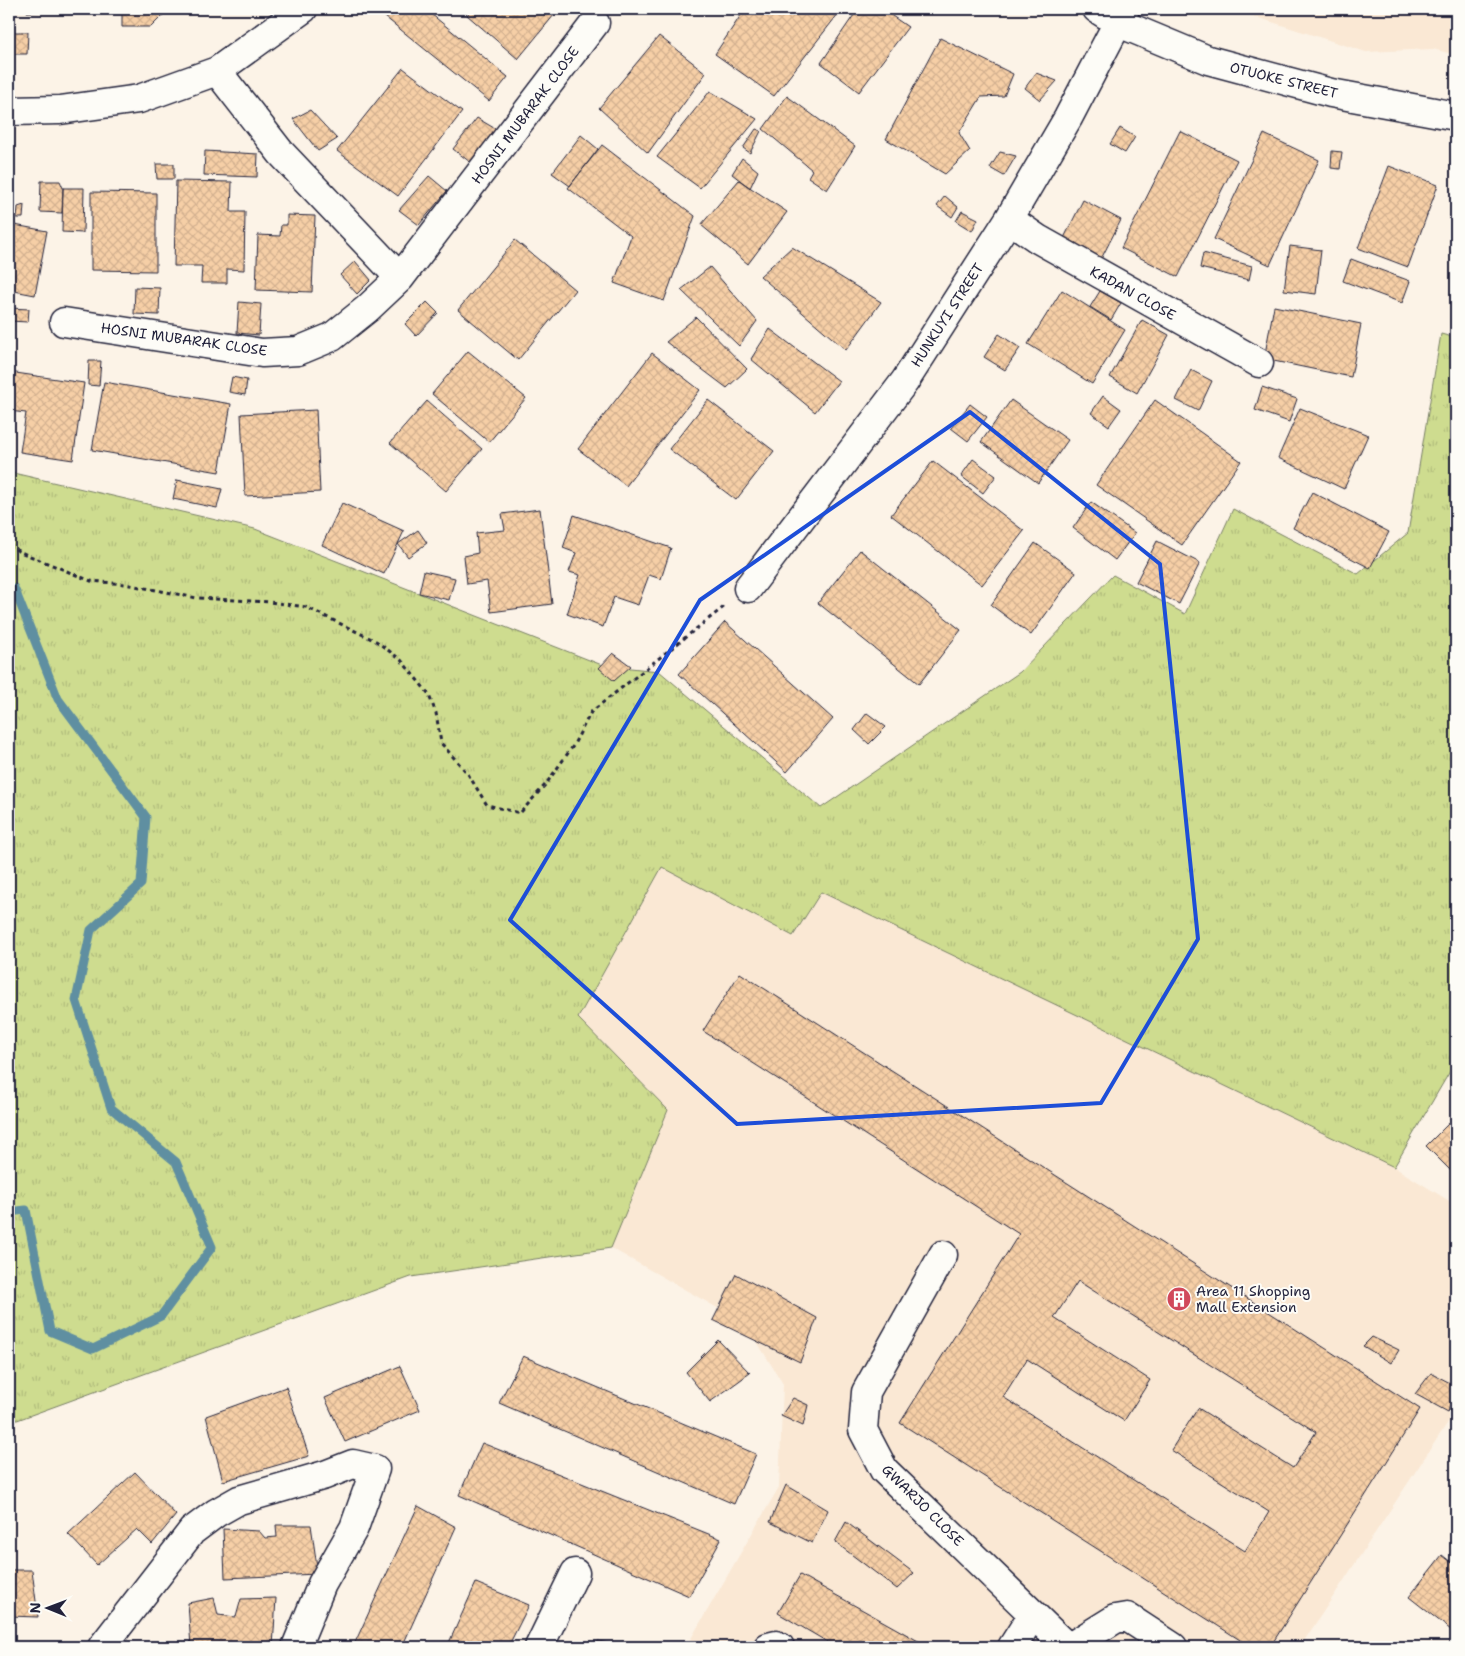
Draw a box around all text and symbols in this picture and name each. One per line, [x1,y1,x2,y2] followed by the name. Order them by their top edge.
[467,42,583,187] street label: HOSNI MUBARAK CLOSE
[1228,58,1340,102] street label: OTUOKE STREET
[907,259,988,370] street label: HUNKUYI STREET
[1087,262,1179,324] street label: KADAN CLOSE
[100,318,269,360] street label: HOSNI MUBARAK CLOSE
[1196,1282,1310,1316] place label: Area 11 Shopping Mall Extension
[1166,1286,1192,1312] building icon: Area 11 Shopping Mall Extension
[878,1460,968,1550] street label: GWARJO CLOSE
[22,1584,72,1634] north arrow
[26,1602,44,1613] text: N

